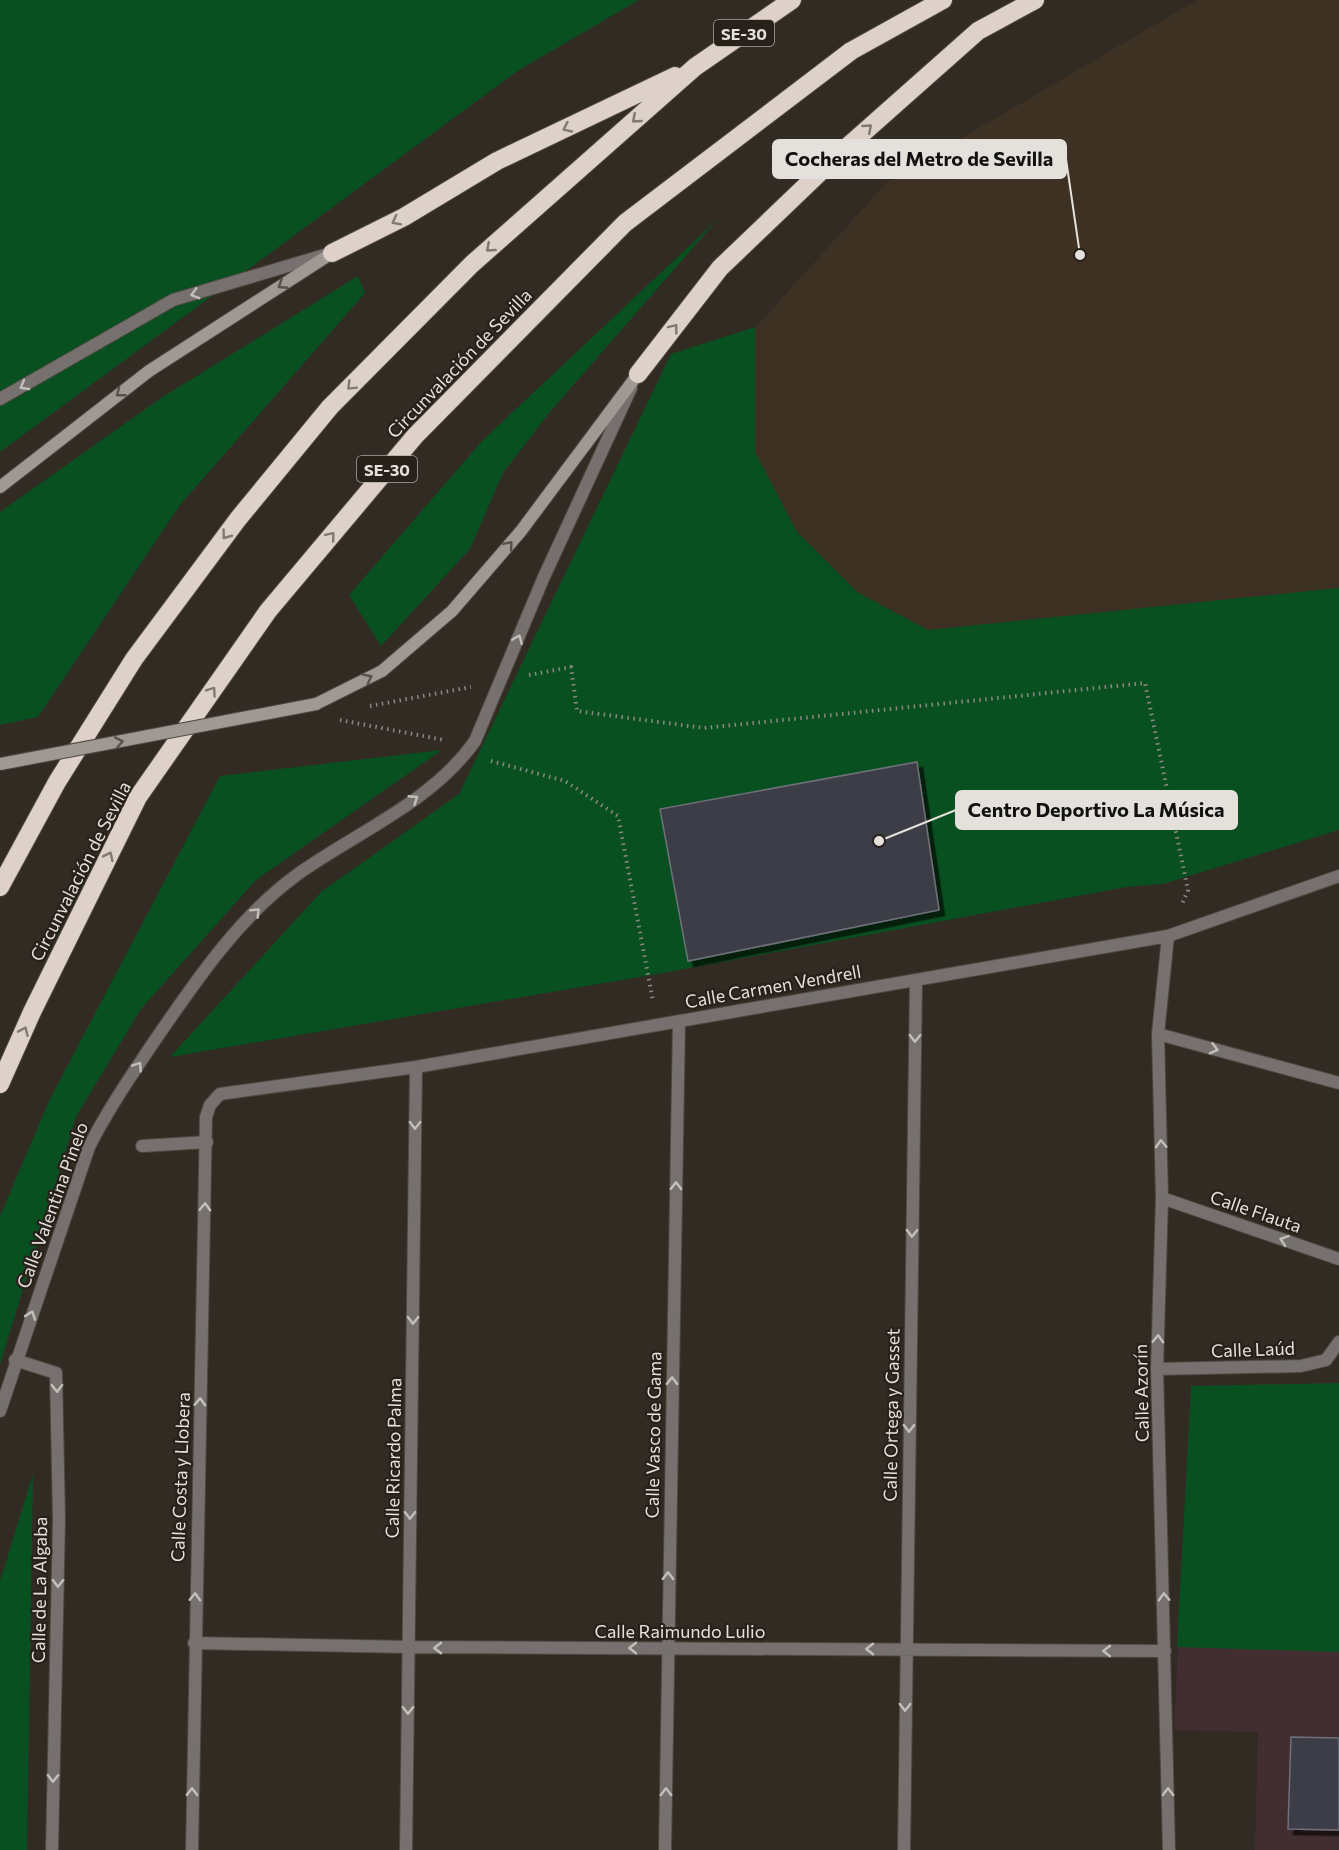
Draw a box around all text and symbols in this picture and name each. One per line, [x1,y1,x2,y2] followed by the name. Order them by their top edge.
[714,20,774,46] road number: SE-30
[632,112,643,123] one-way arrow
[562,120,573,132] one-way arrow
[861,124,872,135] one-way arrow
[773,140,1066,178] callout: Cocheras del Metro de Sevilla
[785,146,1053,170] text: Cocheras del Metro de Sevilla
[391,214,402,225] one-way arrow
[486,241,497,252] one-way arrow
[278,278,289,289] one-way arrow
[382,284,536,442] street label: Circunvalación de Sevilla
[190,287,201,299] one-way arrow
[666,323,677,334] one-way arrow
[20,378,30,390] one-way arrow
[348,378,359,389] one-way arrow
[116,386,127,397] one-way arrow
[357,456,417,482] road number: SE-30
[223,529,234,540] one-way arrow
[323,532,334,543] one-way arrow
[502,541,513,552] one-way arrow
[511,635,523,646] one-way arrow
[362,674,373,685] one-way arrow
[205,686,216,697] one-way arrow
[115,736,124,748] one-way arrow
[25,777,135,965] street label: Circunvalación de Sevilla
[956,791,1237,829] callout: Centro Deportivo La Música
[408,794,418,806] one-way arrow
[967,797,1225,821] text: Centro Deportivo La Música
[102,851,114,862] one-way arrow
[248,908,259,919] one-way arrow
[683,960,863,1012] street label: Calle Carmen Vendrell
[16,1026,28,1037] one-way arrow
[909,1034,921,1043] one-way arrow
[1208,1042,1219,1054] one-way arrow
[131,1062,142,1073] one-way arrow
[12,1119,92,1291] street label: Calle Valentina Pinelo
[409,1121,421,1130] one-way arrow
[1154,1139,1167,1148] one-way arrow
[669,1181,682,1190] one-way arrow
[1208,1185,1304,1237] street label: Calle Flauta
[199,1202,212,1211] one-way arrow
[906,1229,918,1238] one-way arrow
[1279,1234,1290,1247] one-way arrow
[23,1310,36,1321] one-way arrow
[406,1316,419,1325] one-way arrow
[878,1328,904,1502] street label: Calle Ortega y Gasset
[1152,1334,1165,1343] one-way arrow
[1211,1337,1295,1361] street label: Calle Laúd
[1129,1344,1153,1442] street label: Calle Azorín
[641,1351,665,1519] street label: Calle Vasco de Gama
[666,1376,678,1385] one-way arrow
[381,1377,405,1539] street label: Calle Ricardo Palma
[50,1384,63,1393] one-way arrow
[166,1392,194,1562] street label: Calle Costa y Llobera
[194,1397,206,1406] one-way arrow
[903,1424,915,1433] one-way arrow
[404,1511,416,1520] one-way arrow
[27,1517,51,1663] street label: Calle de La Algaba
[662,1571,674,1580] one-way arrow
[51,1579,64,1588] one-way arrow
[189,1592,201,1601] one-way arrow
[1157,1592,1170,1601] one-way arrow
[595,1620,765,1642] street label: Calle Raimundo Lulio
[433,1641,442,1654] one-way arrow
[628,1642,637,1654] one-way arrow
[865,1643,874,1655] one-way arrow
[1102,1645,1111,1657] one-way arrow
[899,1703,911,1712] one-way arrow
[402,1706,414,1715] one-way arrow
[47,1774,60,1783] one-way arrow
[186,1787,199,1796] one-way arrow
[660,1787,672,1796] one-way arrow
[1162,1787,1174,1796] one-way arrow

